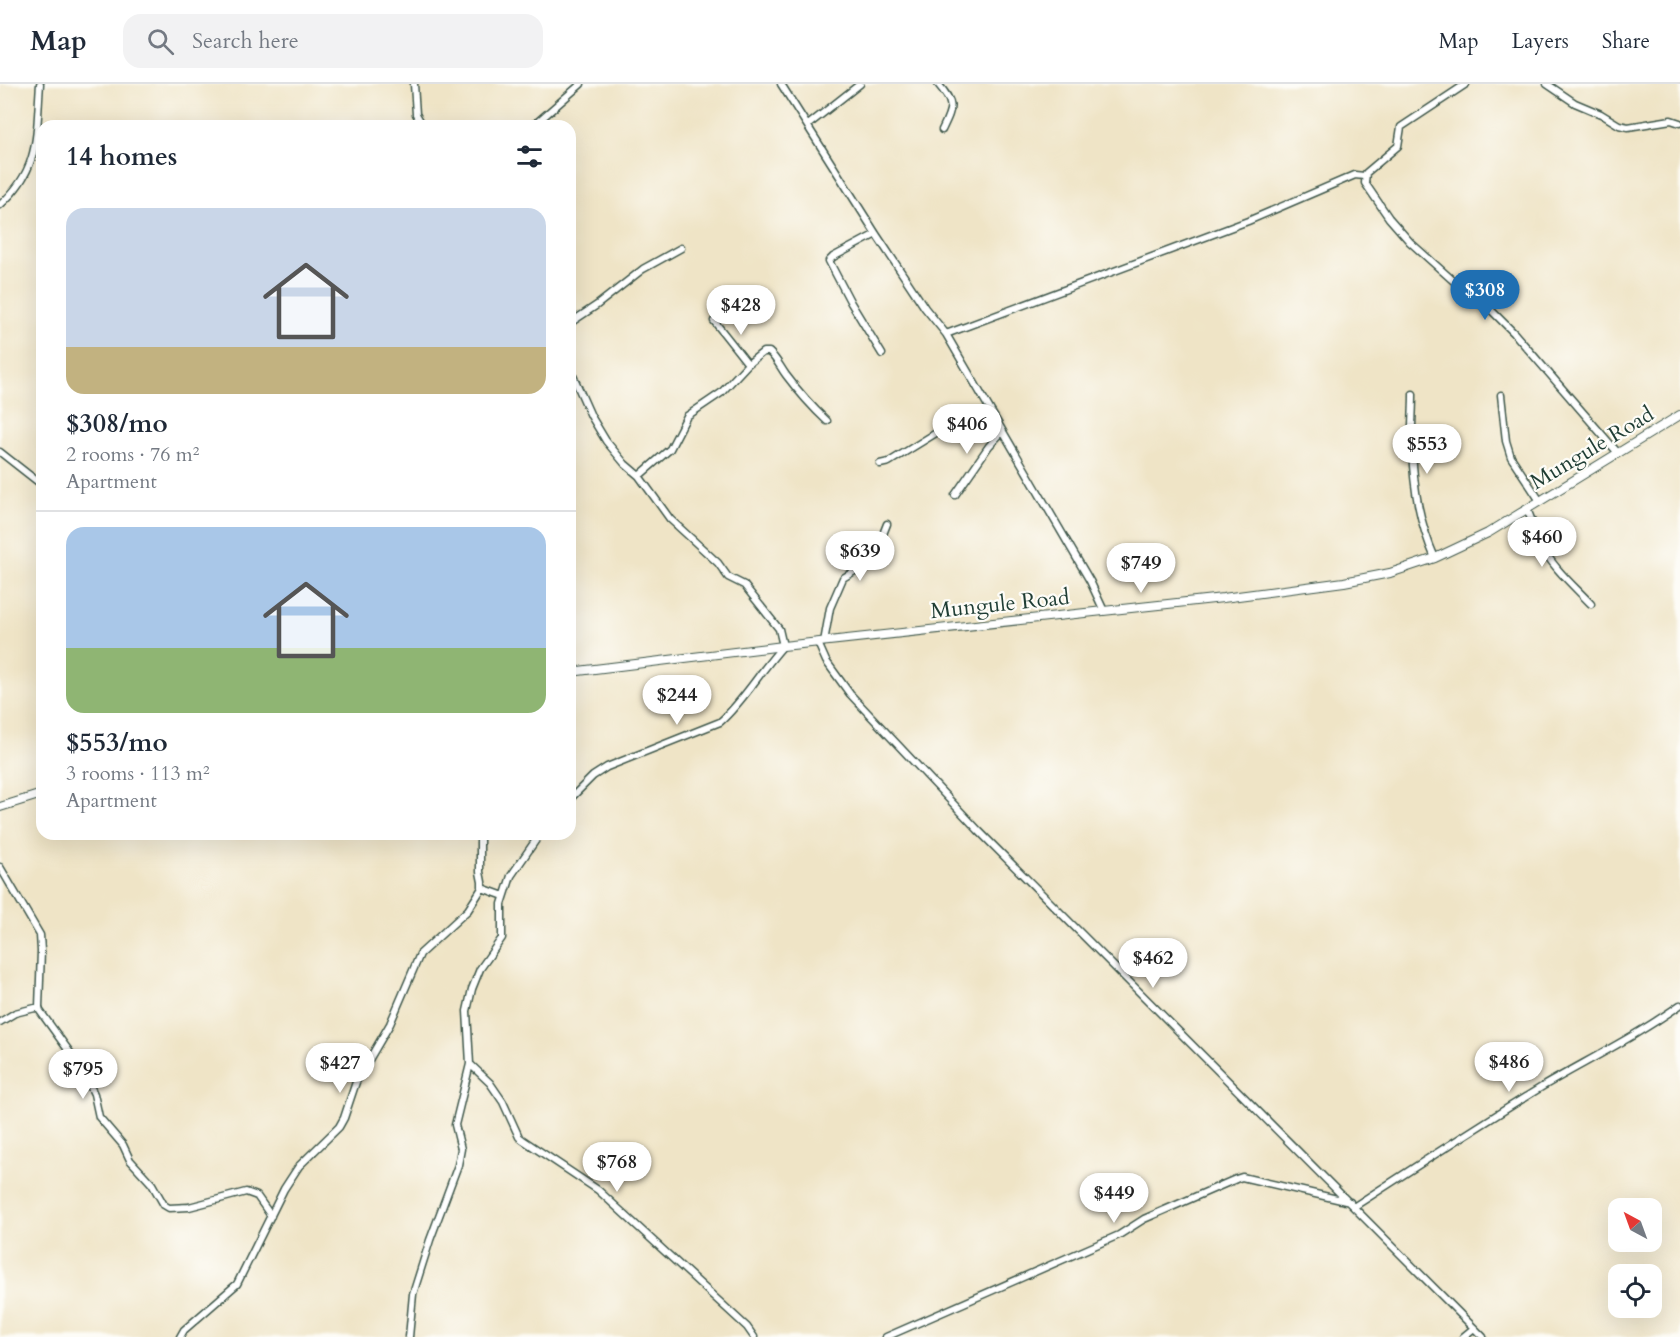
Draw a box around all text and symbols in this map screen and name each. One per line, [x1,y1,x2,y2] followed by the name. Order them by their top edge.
[123,14,543,68] search box
[30,22,87,60] text: Map
[144,25,177,58] icon: search
[192,26,299,56] text: Search here
[1439,27,1479,56] text: Map
[1512,27,1569,56] text: Layers
[1602,27,1650,56] text: Share
[66,139,177,174] text: 14 homes
[513,140,546,173] icon: filters
[252,247,360,355] icon: home
[1449,270,1521,321] pin: $308
[1465,276,1505,303] text: $308
[705,285,777,336] pin: $428
[721,291,761,318] text: $428
[1524,399,1660,497] street label: Mungule Road
[931,404,1003,455] pin: $406
[66,406,168,441] text: $308/mo
[947,410,987,437] text: $406
[1391,424,1463,475] pin: $553
[1407,430,1447,457] text: $553
[66,441,199,468] text: 2 rooms · 76 m²
[66,468,157,495] text: Apartment
[1506,517,1578,568] pin: $460
[1522,523,1562,550] text: $460
[824,531,896,582] pin: $639
[840,537,880,564] text: $639
[1105,543,1177,594] pin: $749
[1121,549,1161,576] text: $749
[252,566,360,674] icon: home
[929,582,1071,626] street label: Mungule Road
[641,675,713,726] pin: $244
[657,681,697,708] text: $244
[66,725,168,760] text: $553/mo
[66,760,210,787] text: 3 rooms · 113 m²
[66,787,157,814] text: Apartment
[1117,938,1189,989] pin: $462
[1133,944,1173,971] text: $462
[1473,1042,1545,1093] pin: $486
[304,1043,376,1094] pin: $427
[1489,1048,1529,1075] text: $486
[47,1049,119,1100] pin: $795
[320,1049,360,1076] text: $427
[63,1055,103,1082] text: $795
[581,1142,653,1193] pin: $768
[597,1148,637,1175] text: $768
[1078,1173,1150,1224] pin: $449
[1094,1179,1134,1206] text: $449
[1608,1198,1662,1252] north arrow
[1608,1198,1662,1318] map controls
[1608,1264,1662,1318] button: locate

